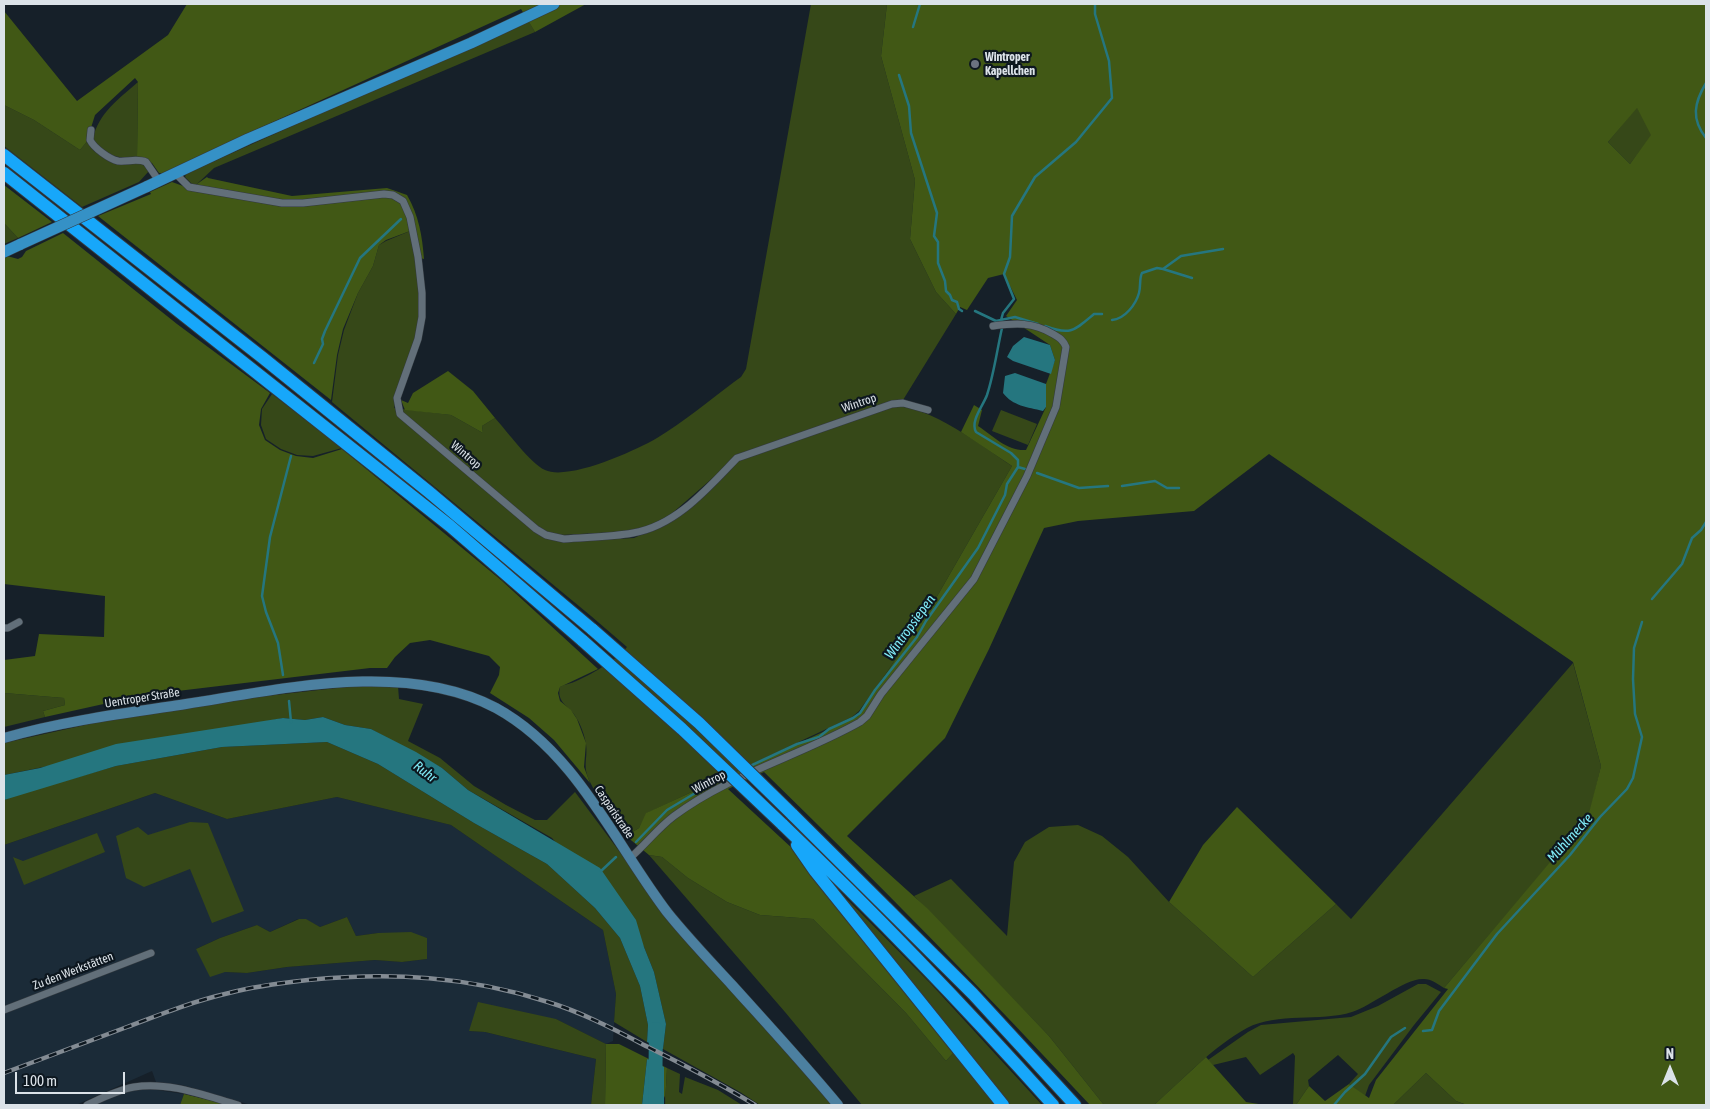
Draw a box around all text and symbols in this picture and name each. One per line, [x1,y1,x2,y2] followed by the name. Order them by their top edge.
[985,50,1035,78] place label: Wintroper Kapellchen
[969,58,981,70] marker: Wintroper Kapellchen
[840,390,878,416] street label: Wintrop
[448,438,484,472] street label: Wintrop
[881,592,939,662] water label: Wintropsiepen
[103,685,181,711] street label: Uentroper Straße
[410,758,440,786] water label: Ruhr
[690,767,728,797] street label: Wintrop
[591,783,637,841] street label: Casparistraße
[1544,810,1596,866] water label: Mühlmecke
[31,949,115,993] street label: Zu den Werkstätten
[1645,1044,1695,1094] north arrow
[1666,1046,1674,1062] text: N
[18,1062,128,1094] scale bar
[23,1072,57,1089] text: 100 m

